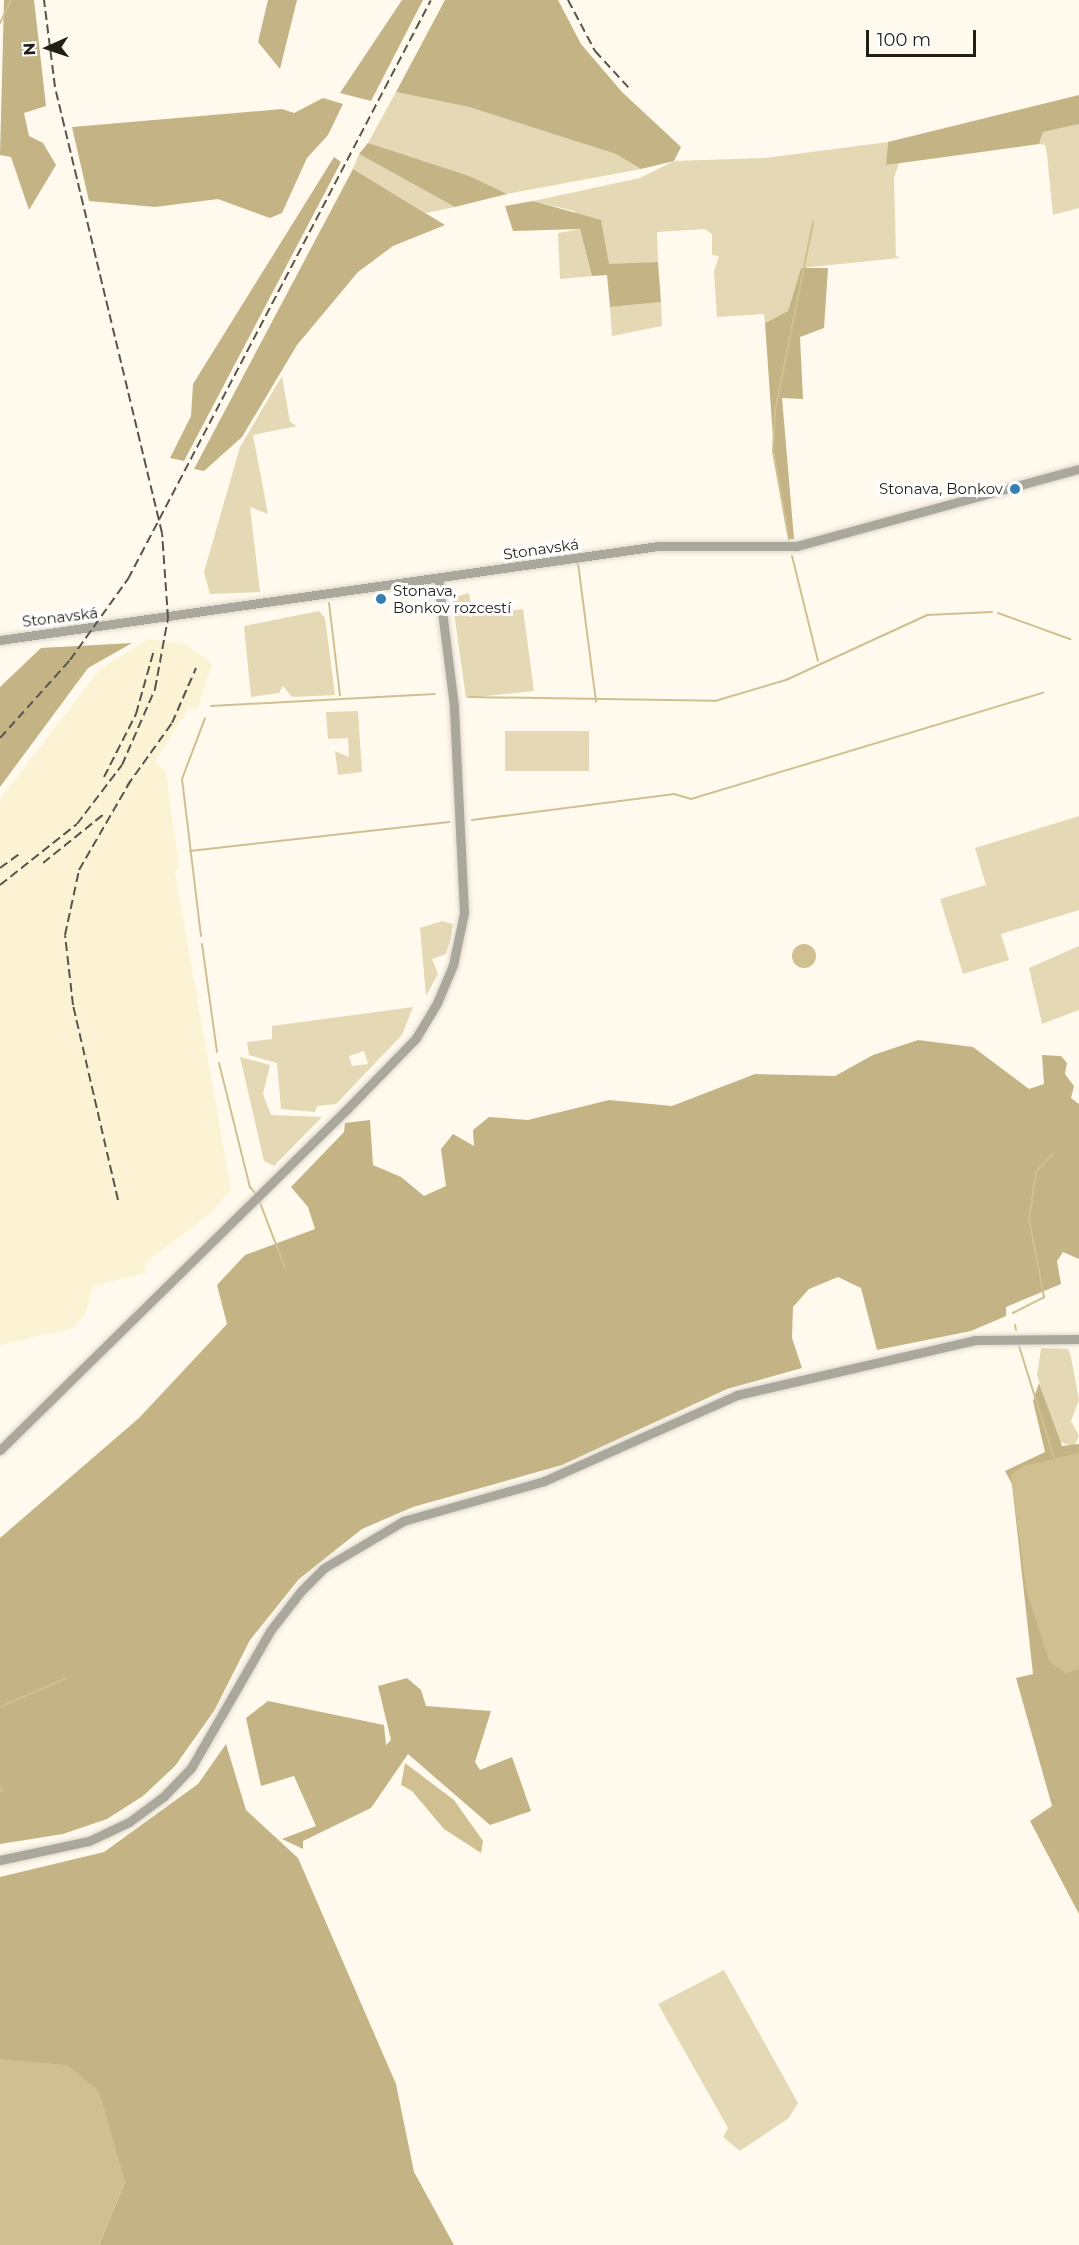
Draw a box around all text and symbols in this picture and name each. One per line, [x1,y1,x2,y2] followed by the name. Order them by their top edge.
[18,18,78,78] north arrow
[869,18,978,56] scale bar
[877,29,931,51] text: 100 m
[20,42,39,56] text: N
[879,480,1003,498] place label: Stonava, Bonkov
[1008,482,1022,496] marker: Stonava, Bonkov
[502,535,580,563] street label: Stonavská
[393,581,511,616] place label: Stonava, Bonkov rozcestí
[374,592,388,606] marker: Stonava, Bonkov rozcestí
[21,603,99,631] street label: Stonavská

